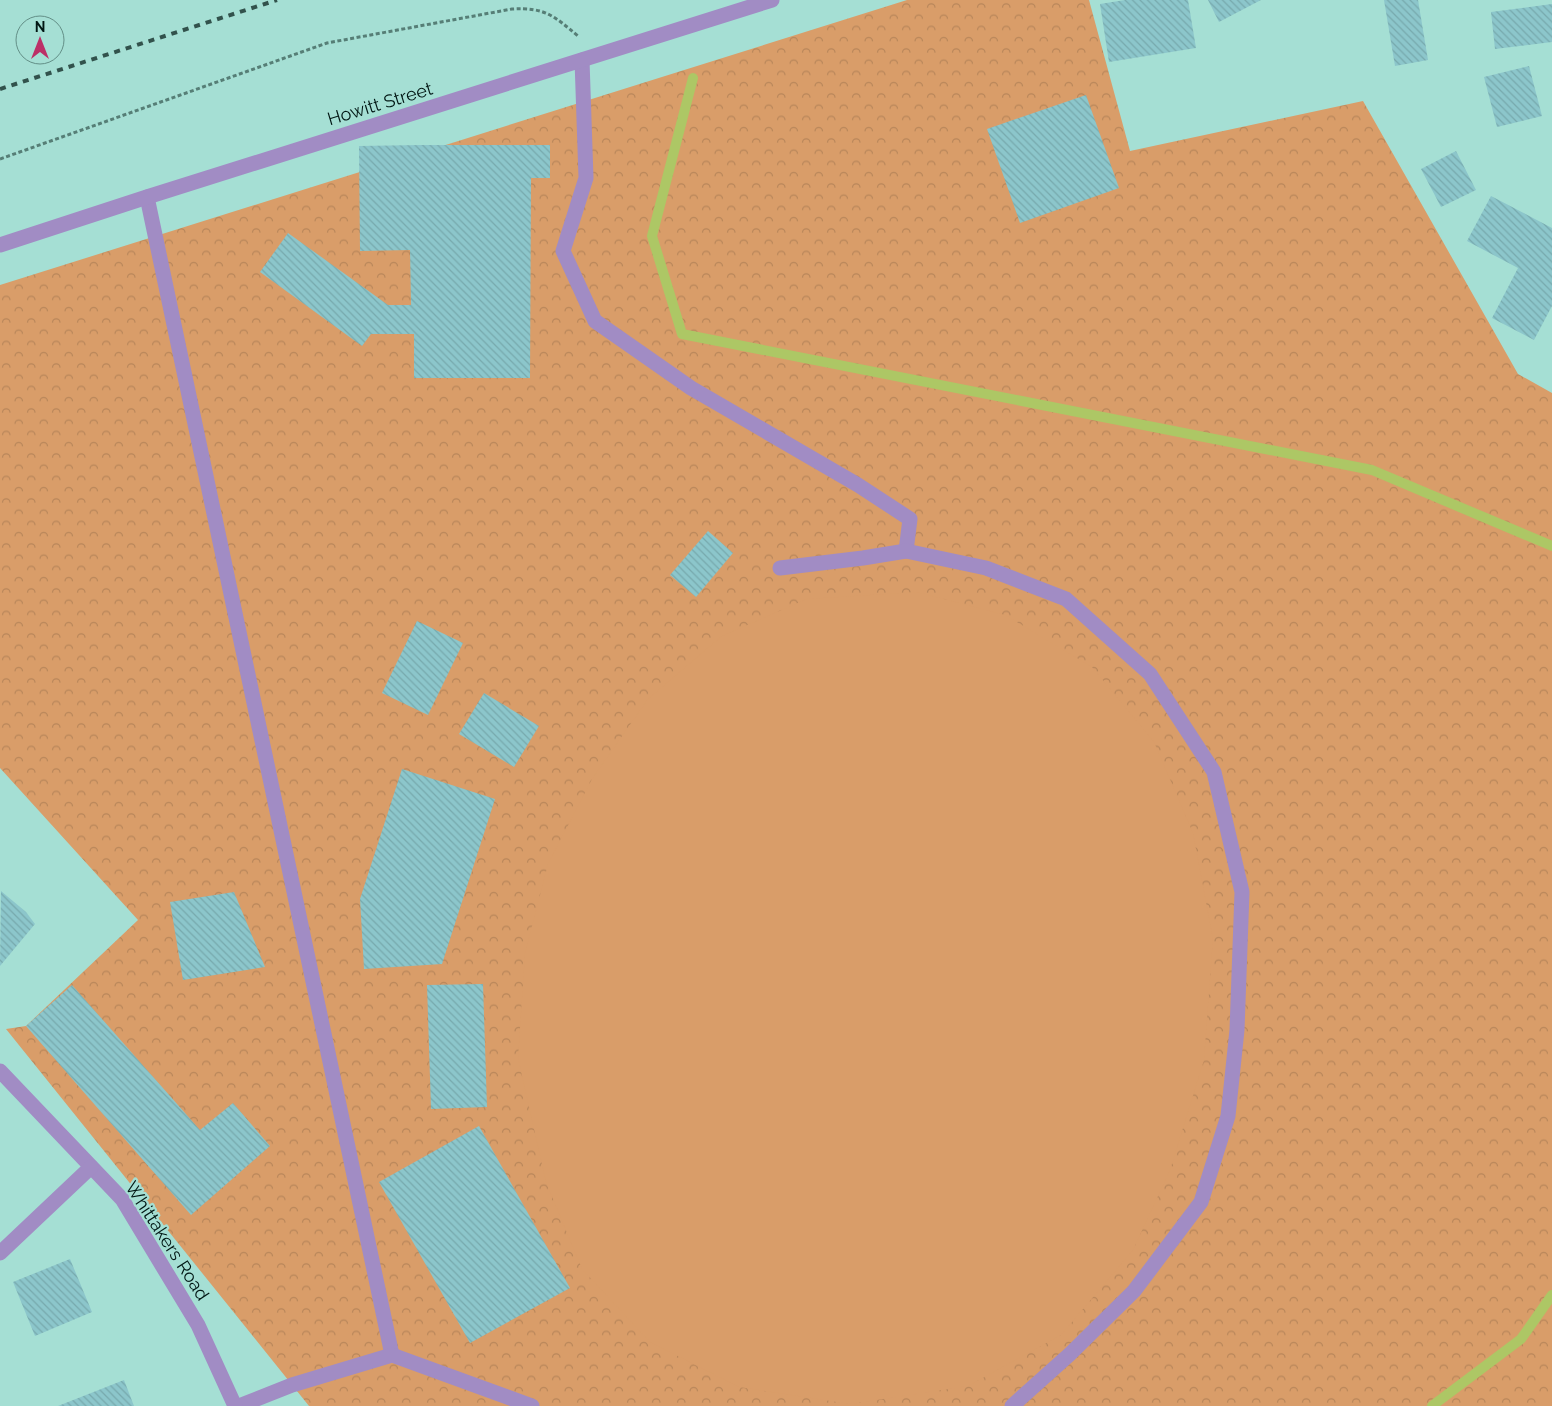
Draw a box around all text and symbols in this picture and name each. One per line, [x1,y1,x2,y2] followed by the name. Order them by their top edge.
[15,15,65,65] north arrow
[35,19,45,35] text: N
[325,78,435,129] street label: Howitt Street
[121,1177,214,1304] street label: Whittakers Road

